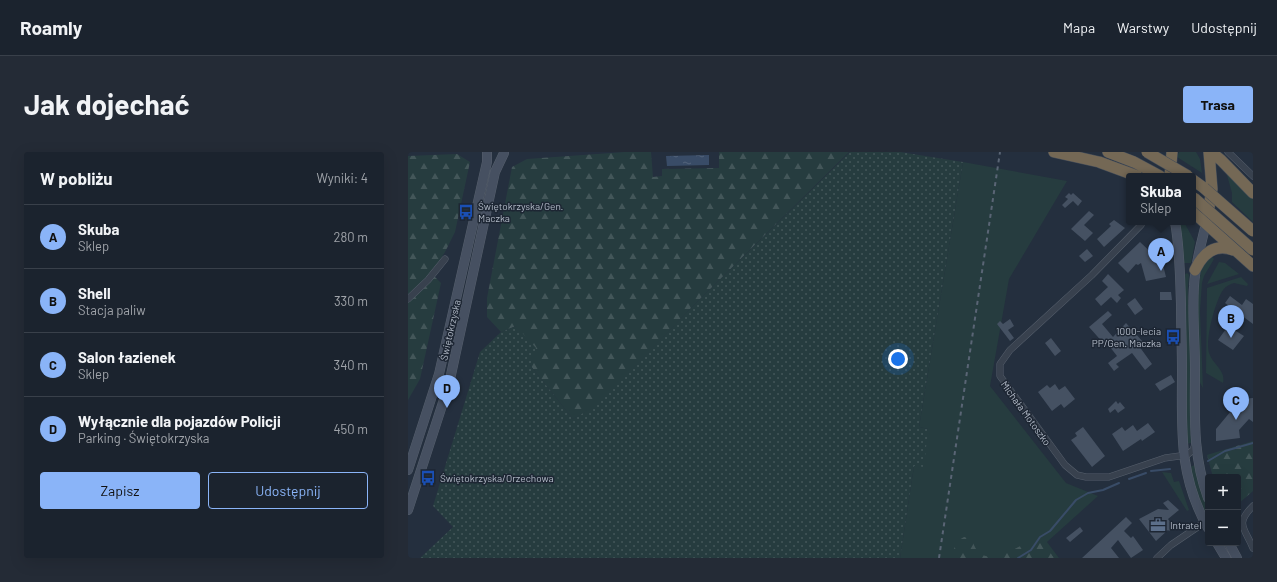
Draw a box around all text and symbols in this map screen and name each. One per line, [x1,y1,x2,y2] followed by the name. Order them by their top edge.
[20,16,82,39] text: Roamly
[1063,19,1095,36] text: Mapa
[1117,19,1169,36] text: Warstwy
[1191,19,1257,36] text: Udostępnij
[1183,86,1253,123] button: Trasa
[24,87,190,121] text: Jak dojechać
[40,168,113,188] text: W pobliżu
[316,170,368,186] text: Wyniki: 4
[1126,173,1196,225] popup
[1140,182,1182,200] text: Skuba
[478,200,563,224] place label: Świętokrzyska/Gen. Maczka
[1140,200,1171,216] text: Sklep
[457,203,475,221] bus stop icon: Świętokrzyska/Gen. Maczka
[78,220,120,238] text: Skuba
[49,229,57,245] text: A
[334,229,368,245] text: 280 m
[78,238,109,254] text: Sklep
[1148,238,1174,271] pin: A
[78,284,111,302] text: Shell
[49,293,57,309] text: B
[334,293,368,309] text: 330 m
[437,298,463,362] street label: Świętokrzyska
[78,302,146,318] text: Stacja paliw
[1218,305,1244,338] pin: B
[1092,325,1161,349] place label: 1000-lecia PP/Gen. Maczka
[1164,328,1182,346] bus stop icon: 1000-lecia PP/Gen. Maczka
[78,348,176,366] text: Salon łazienek
[888,349,908,369] your location
[49,357,57,373] text: C
[333,357,368,373] text: 340 m
[78,366,109,382] text: Sklep
[434,375,460,408] pin: D
[999,378,1053,448] street label: Michała Motoszko
[1223,387,1249,420] pin: C
[78,412,281,430] text: Wyłącznie dla pojazdów Policji
[49,421,57,437] text: D
[333,421,368,437] text: 450 m
[78,430,209,446] text: Parking · Świętokrzyska
[419,469,437,487] bus stop icon: Świętokrzyska/Orzechowa
[40,472,200,509] button: Zapisz
[208,472,368,509] button: Udostępnij
[440,472,554,484] place label: Świętokrzyska/Orzechowa
[1205,474,1241,546] map controls
[1205,474,1241,510] button: +
[1205,510,1241,546] button: −
[1149,516,1167,534] office icon: Intratel
[1170,519,1201,531] place label: Intratel

